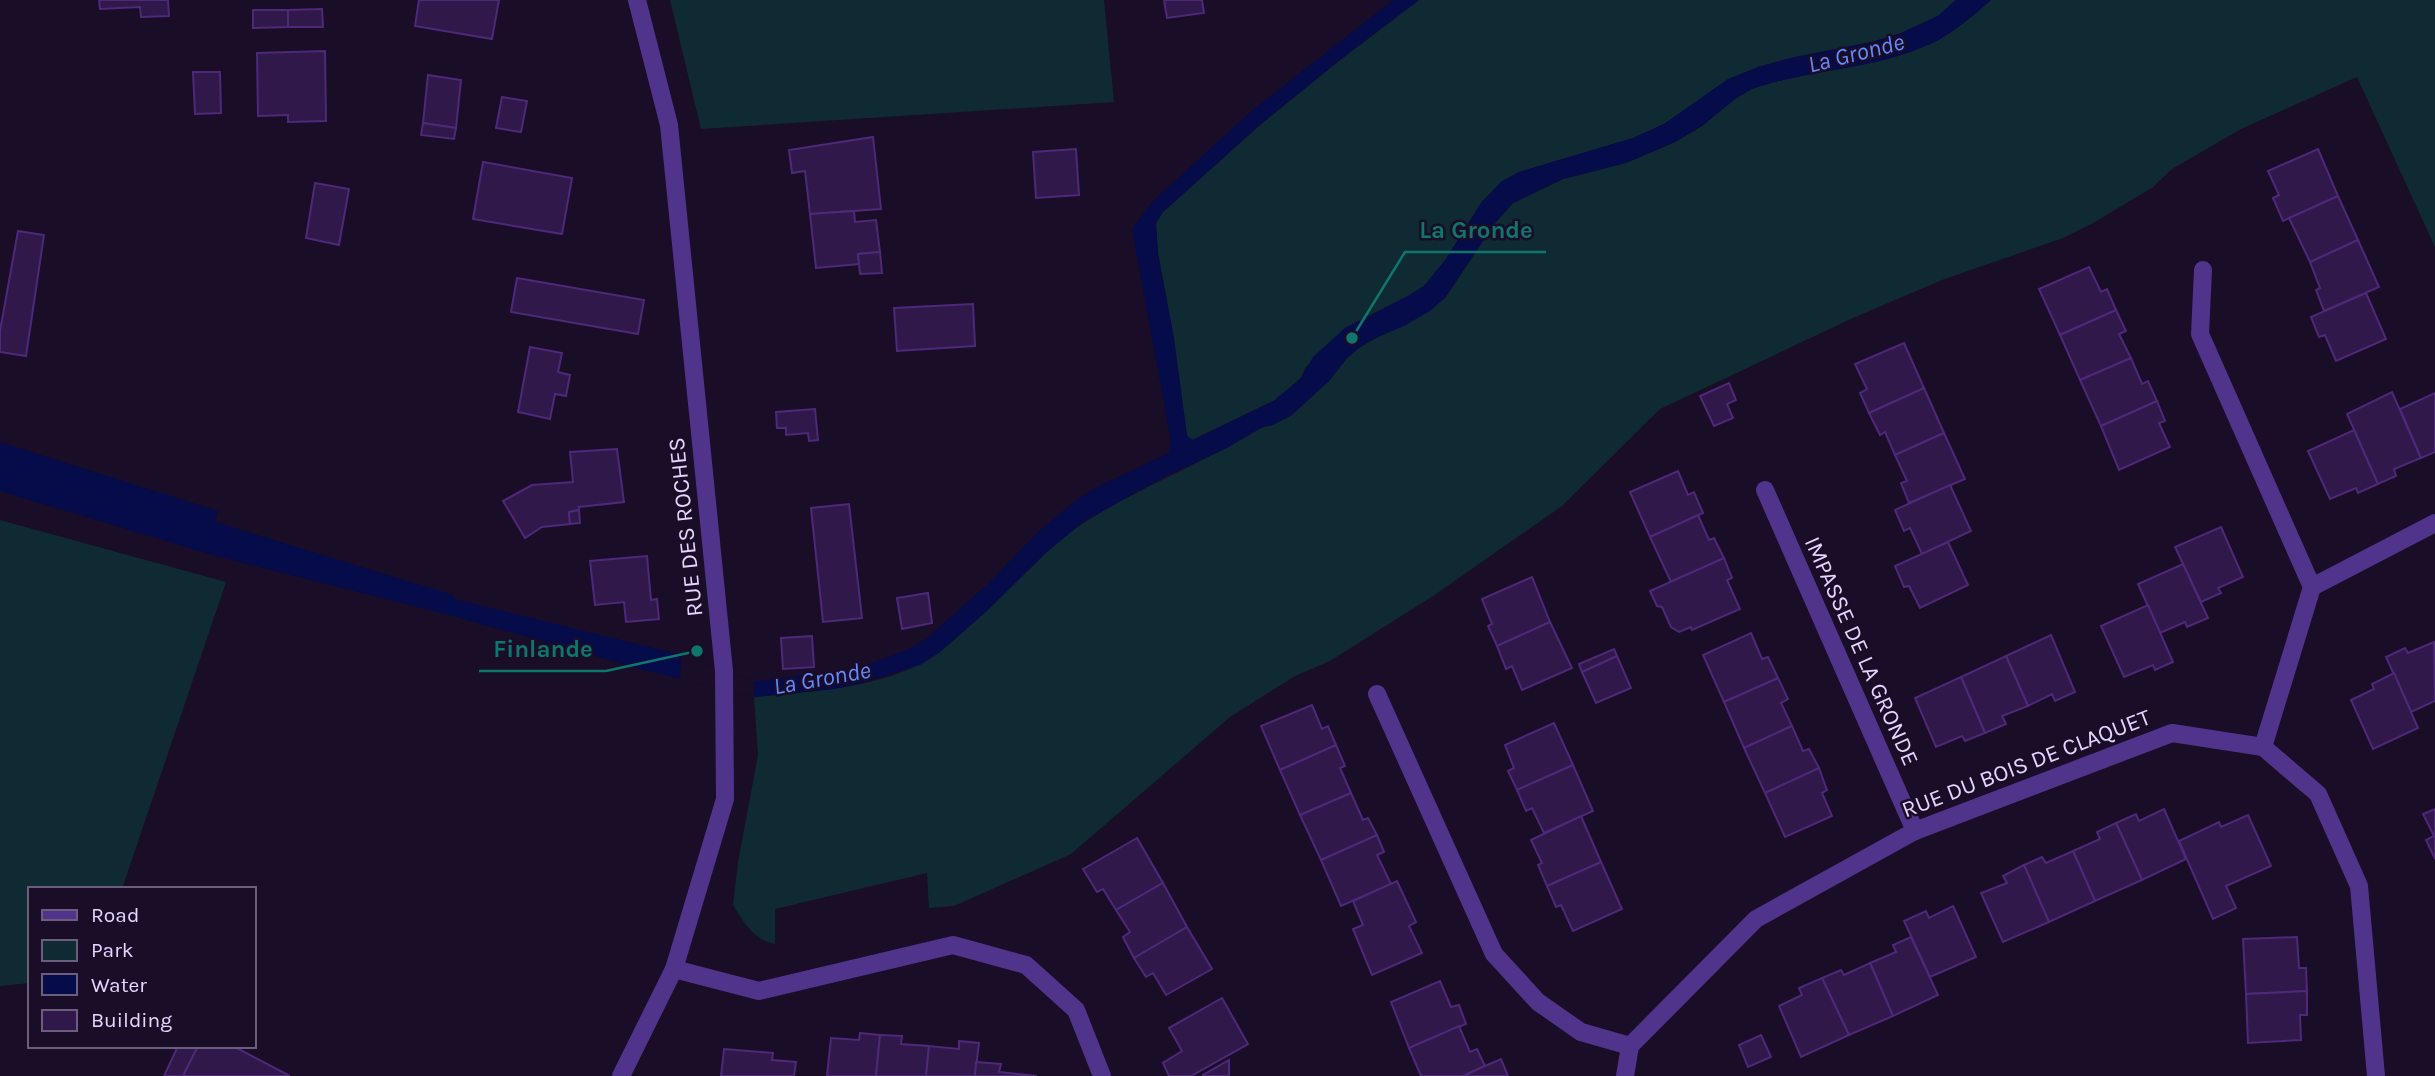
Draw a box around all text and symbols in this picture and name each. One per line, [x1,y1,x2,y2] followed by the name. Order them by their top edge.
[1805,28,1907,78] water label: La Gronde
[1405,207,1546,252] callout: La Gronde
[1419,216,1533,244] text: La Gronde
[663,436,708,618] street label: RUE DES ROCHES
[1799,533,1924,770] street label: IMPASSE DE LA GRONDE
[479,626,606,671] callout: Finlande
[493,635,593,663] text: Finlande
[771,656,873,700] water label: La Gronde
[1898,703,2155,823] street label: RUE DU BOIS DE CLAQUET
[28,887,256,1048] legend
[91,903,139,927] text: Road
[91,938,134,962] text: Park
[91,973,147,997] text: Water
[91,1008,172,1032] text: Building

